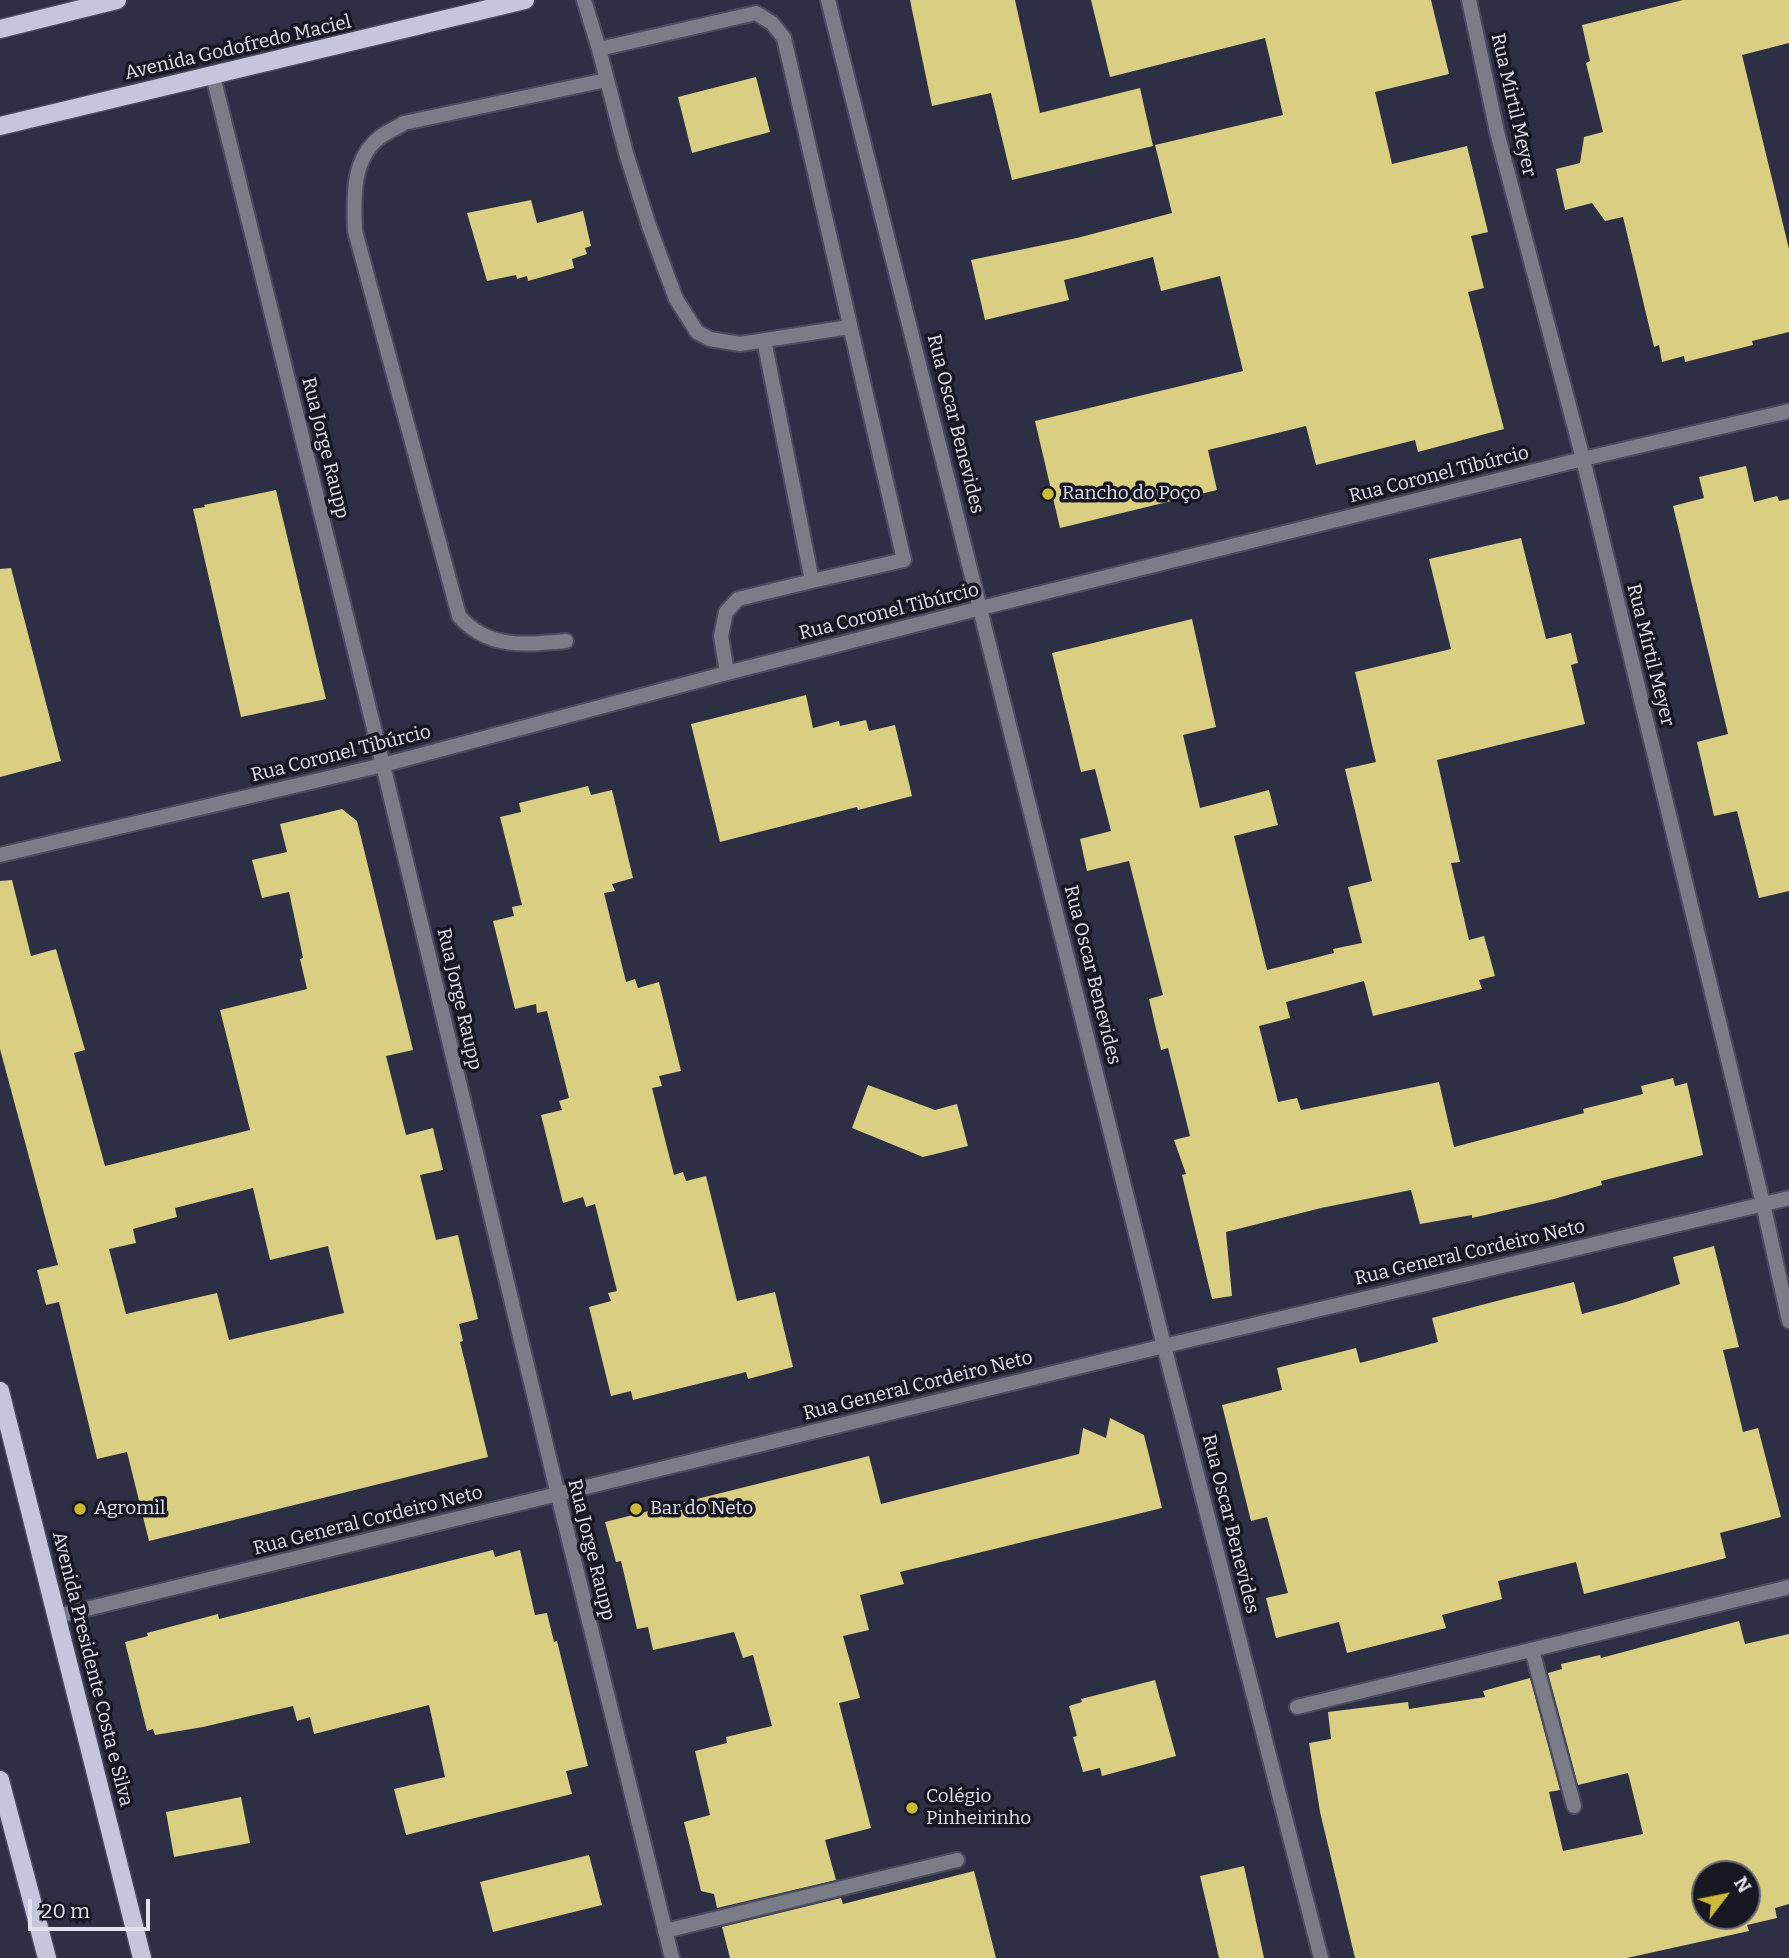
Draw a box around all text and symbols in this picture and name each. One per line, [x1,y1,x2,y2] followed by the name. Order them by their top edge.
[123,11,353,85] street label: Avenida Godofredo Maciel
[1485,31,1541,179] street label: Rua Mirtil Meyer
[922,332,988,516] street label: Rua Oscar Benevides
[296,375,354,521] street label: Rua Jorge Raupp
[1347,442,1531,508] street label: Rua Coronel Tibúrcio
[1062,483,1201,505] place label: Rancho do Poço
[1040,486,1056,502] marker: Rancho do Poço
[797,579,981,645] street label: Rua Coronel Tibúrcio
[1621,581,1679,729] street label: Rua Mirtil Meyer
[249,721,433,787] street label: Rua Coronel Tibúrcio
[1059,883,1125,1067] street label: Rua Oscar Benevides
[432,926,486,1072] street label: Rua Jorge Raupp
[1353,1215,1587,1291] street label: Rua General Cordeiro Neto
[801,1346,1035,1426] street label: Rua General Cordeiro Neto
[1197,1432,1263,1616] street label: Rua Oscar Benevides
[562,1477,620,1623] street label: Rua Jorge Raupp
[251,1481,485,1561] street label: Rua General Cordeiro Neto
[94,1498,165,1520] place label: Agromil
[650,1498,753,1520] place label: Bar do Neto
[72,1501,88,1517] marker: Agromil
[628,1501,644,1517] marker: Bar do Neto
[47,1529,137,1809] street label: Avenida Presidente Costa e Silva
[926,1786,1031,1830] place label: Colégio Pinheirinho
[904,1800,920,1816] marker: Colégio Pinheirinho
[1691,1860,1761,1930] north arrow
[1729,1872,1756,1897] text: N
[32,1884,154,1928] scale bar
[41,1898,90,1924] text: 20 m

